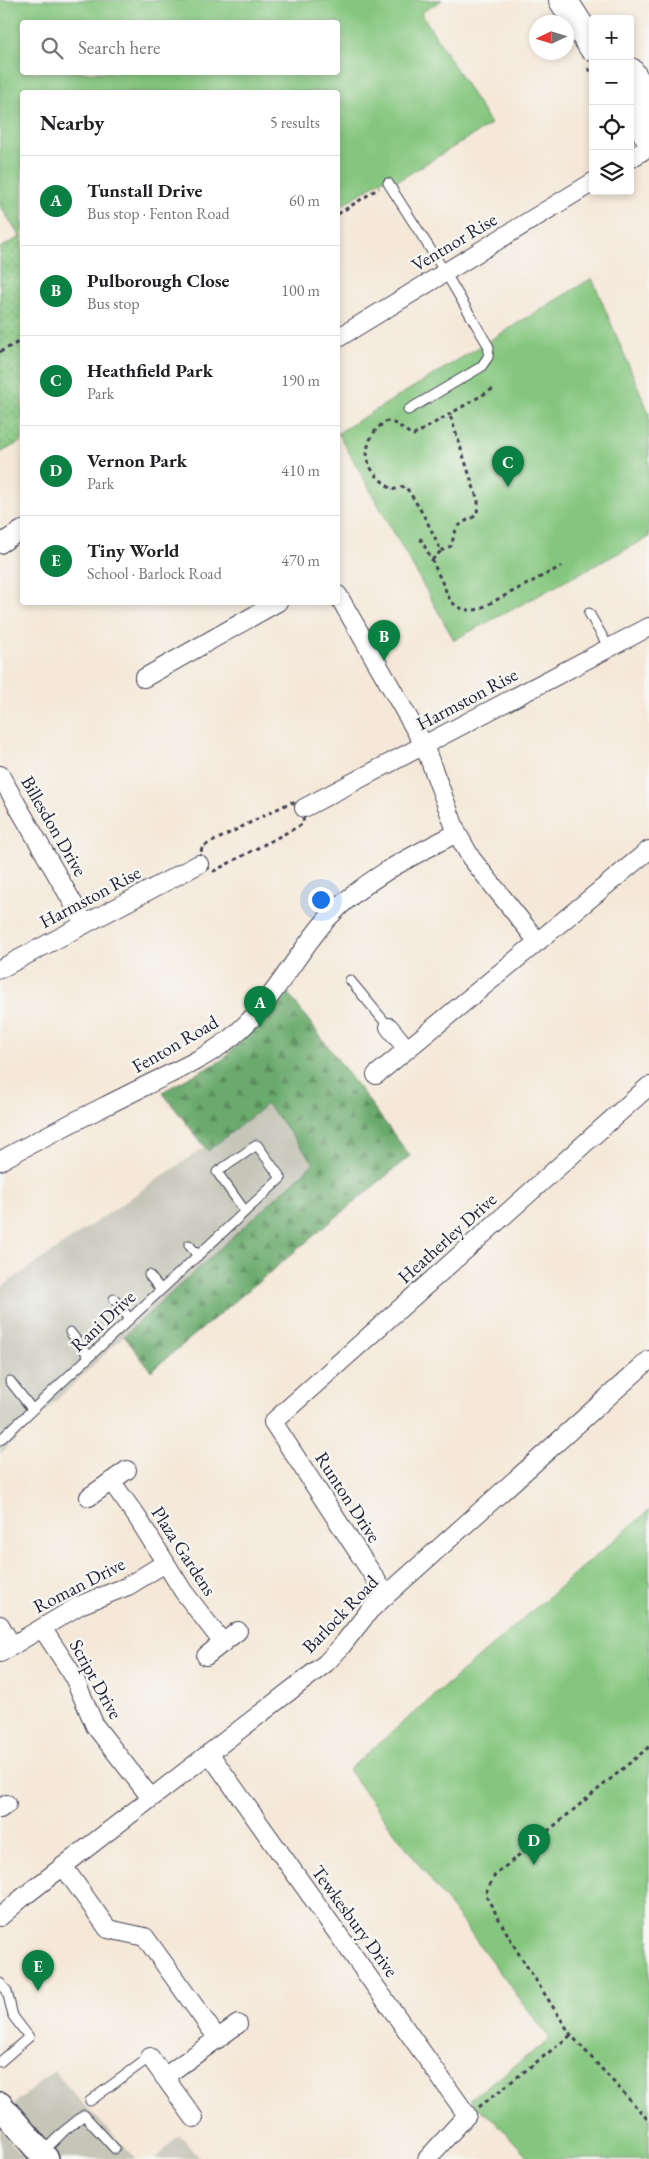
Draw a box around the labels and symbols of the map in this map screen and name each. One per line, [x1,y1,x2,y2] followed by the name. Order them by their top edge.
[529,15,574,60] north arrow
[407,207,501,277] street label: Ventnor Rise
[492,446,524,487] pin: C
[368,620,400,661] pin: B
[412,662,522,736] street label: Harmston Rise
[15,771,93,881] street label: Billesdon Drive
[35,860,145,934] street label: Harmston Rise
[308,887,334,913] your location
[244,986,276,1027] pin: A
[127,1009,223,1079] street label: Fenton Road
[392,1187,502,1289] street label: Heatherley Drive
[65,1285,141,1357] street label: Rani Drive
[309,1447,387,1547] street label: Runton Drive
[146,1502,222,1600] street label: Plaza Gardens
[29,1551,129,1619] street label: Roman Drive
[297,1569,384,1658] street label: Barlock Road
[64,1635,128,1723] street label: Script Drive
[518,1824,550,1865] pin: D
[306,1860,404,1982] street label: Tewkesbury Drive
[22,1950,54,1991] pin: E

